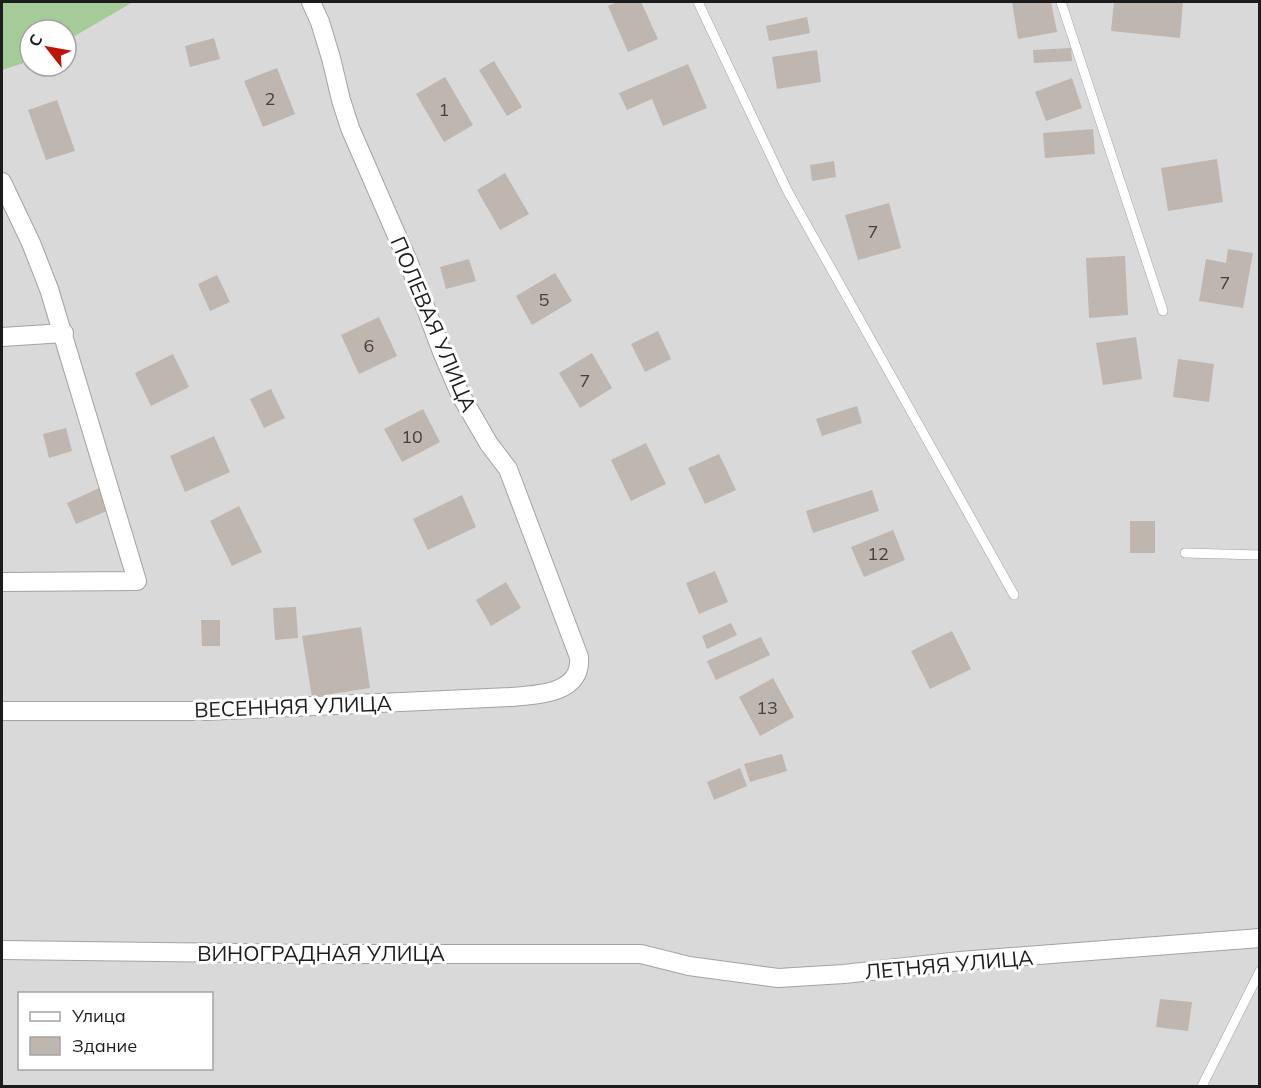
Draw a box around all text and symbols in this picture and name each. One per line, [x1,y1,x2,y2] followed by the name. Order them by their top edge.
[18,18,78,78] north arrow
[24,30,47,50] text: С
[265,87,275,110] house number: 2
[439,98,449,121] house number: 1
[868,220,878,243] house number: 7
[385,232,483,416] street label: ПОЛЕВАЯ УЛИЦА
[1220,271,1230,294] house number: 7
[539,288,550,311] house number: 5
[364,334,374,357] house number: 6
[580,369,590,392] house number: 7
[401,425,423,448] house number: 10
[867,542,889,565] house number: 12
[194,690,393,722] street label: ВЕСЕННЯЯ УЛИЦА
[756,696,778,719] house number: 13
[197,940,445,966] street label: ВИНОГРАДНАЯ УЛИЦА
[864,944,1035,984] street label: ЛЕТНЯЯ УЛИЦА
[18,992,213,1070] legend
[71,1004,126,1027] text: Улица
[72,1034,137,1057] text: Здание

